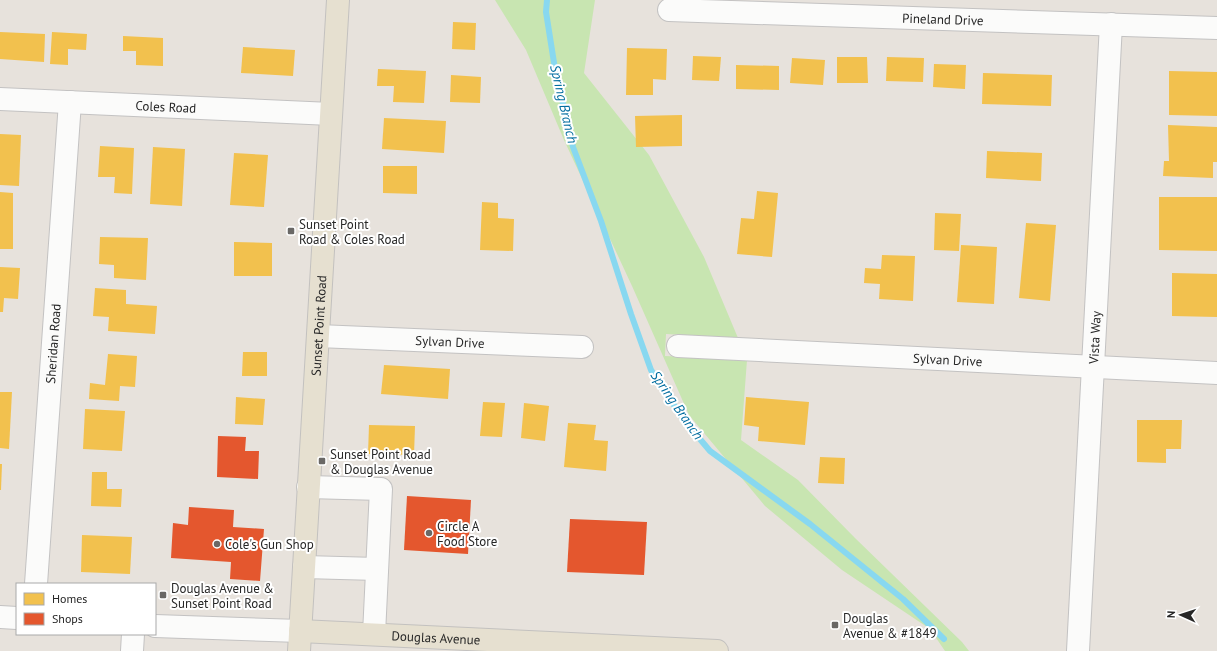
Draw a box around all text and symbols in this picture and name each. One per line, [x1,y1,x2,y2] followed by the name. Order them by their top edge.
[902,10,984,29] street label: Pineland Drive
[546,63,582,145] water label: Spring Branch
[135,97,197,117] street label: Coles Road
[299,216,405,248] place label: Sunset Point Road & Coles Road
[286,226,296,236] marker: Sunset Point Road & Coles Road
[307,275,330,376] street label: Sunset Point Road
[42,303,65,384] street label: Sheridan Road
[1085,310,1105,365] street label: Vista Way
[415,332,485,352] street label: Sylvan Drive
[913,350,983,370] street label: Sylvan Drive
[647,367,707,443] water label: Spring Branch
[330,446,433,478] place label: Sunset Point Road & Douglas Avenue
[317,456,327,466] marker: Sunset Point Road & Douglas Avenue
[437,518,497,550] place label: Circle A Food Store
[424,528,434,538] marker: Circle A Food Store
[225,536,314,553] place label: Cole's Gun Shop
[212,539,222,549] marker: Cole's Gun Shop
[171,580,274,612] place label: Douglas Avenue & Sunset Point Road
[16,583,156,635] legend
[158,590,168,600] marker: Douglas Avenue & Sunset Point Road
[52,591,87,606] text: Homes
[1161,595,1201,635] north arrow
[843,610,937,642] place label: Douglas Avenue & #1849
[1164,610,1178,618] text: N
[52,611,83,626] text: Shops
[830,620,840,630] marker: Douglas Avenue & #1849
[391,627,481,649] street label: Douglas Avenue

